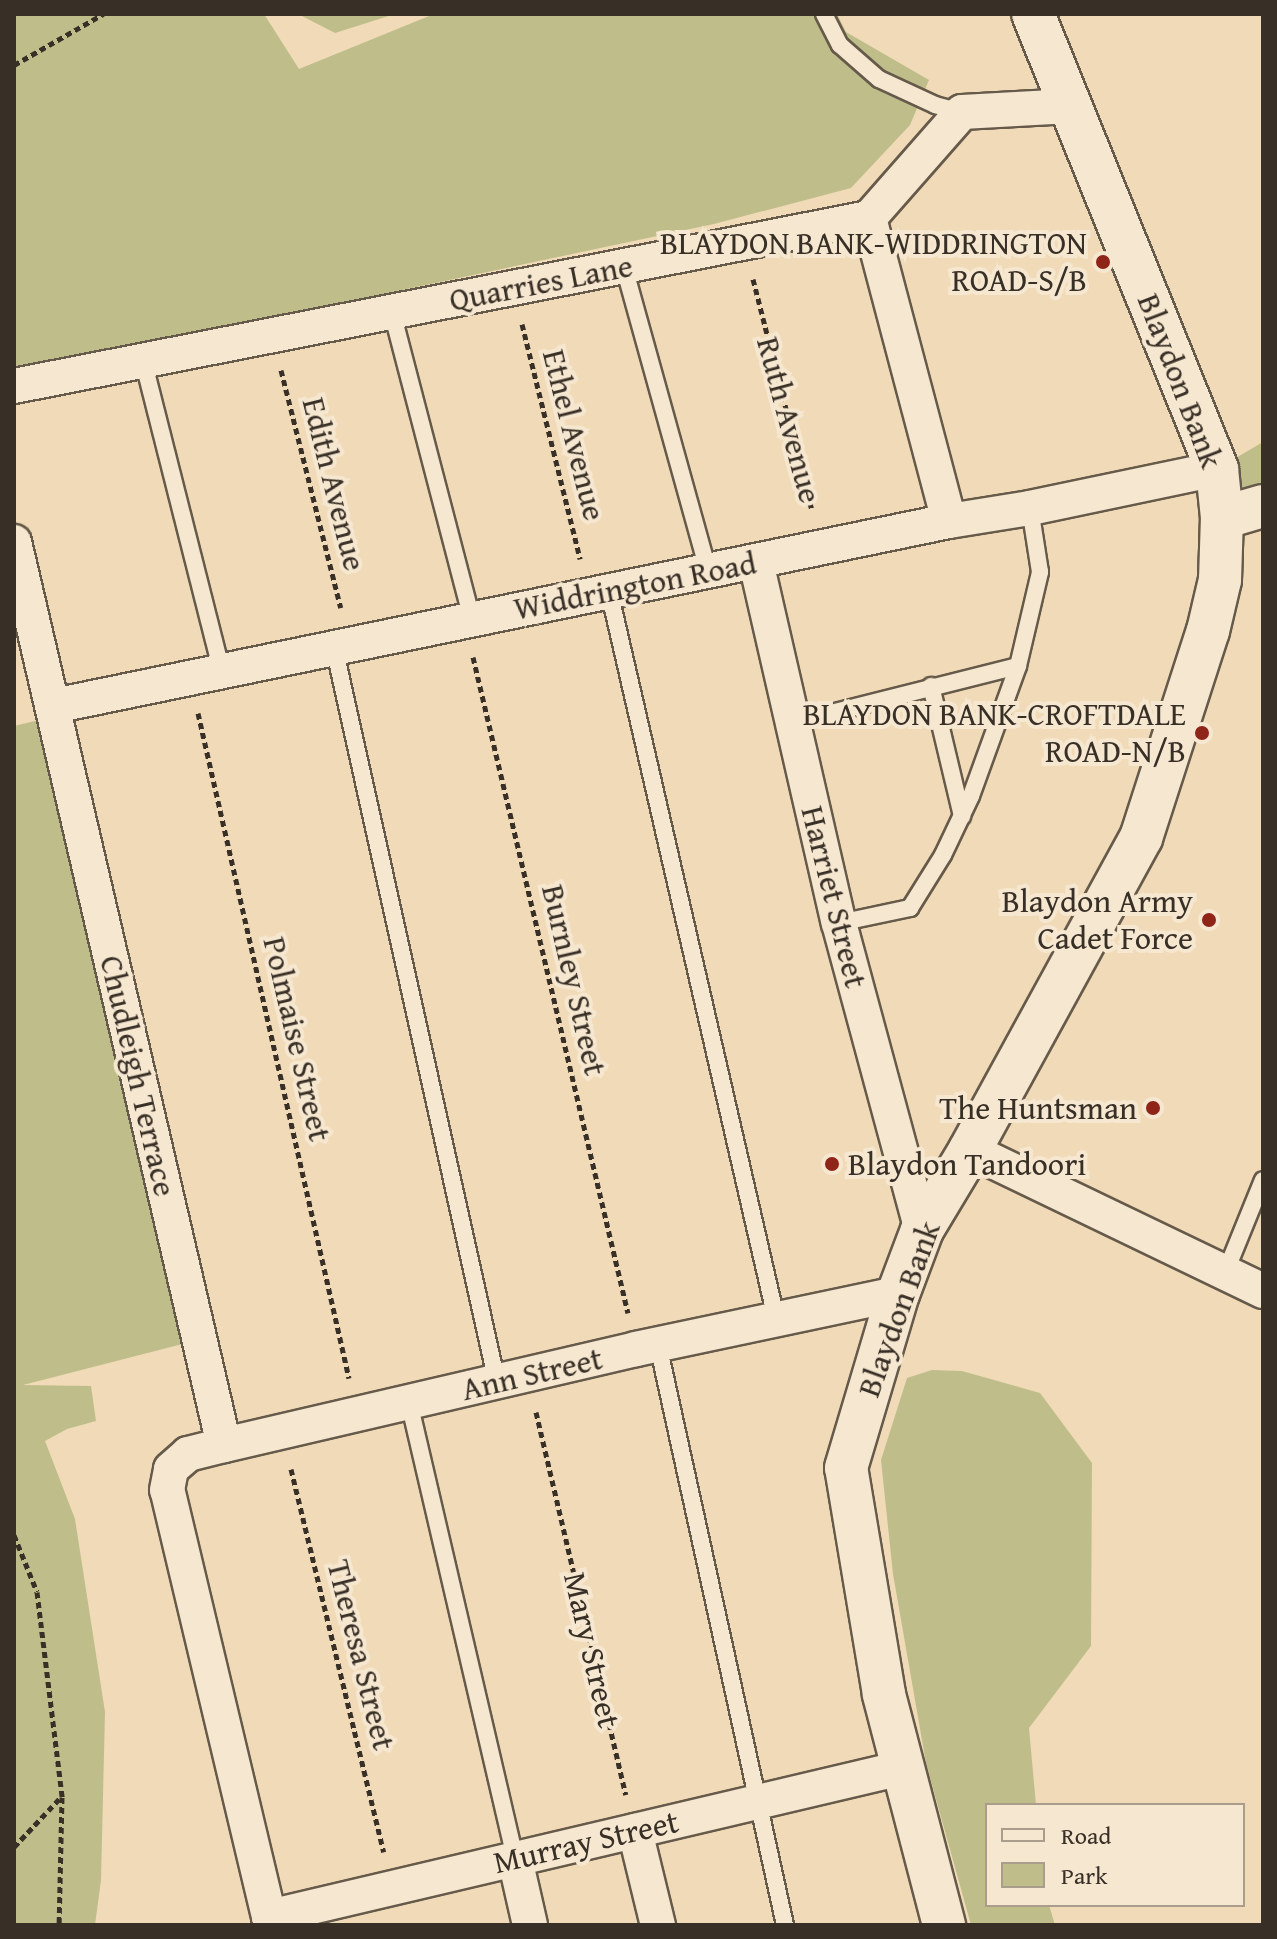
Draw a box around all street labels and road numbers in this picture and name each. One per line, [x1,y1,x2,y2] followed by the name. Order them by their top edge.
[446,246,636,320] street label: Quarries Lane
[1129,288,1231,474] street label: Blaydon Bank
[748,333,830,507] street label: Ruth Avenue
[534,346,614,524] street label: Ethel Avenue
[294,394,374,574] street label: Edith Avenue
[511,544,759,628] street label: Widdrington Road
[793,802,875,992] street label: Harriet Street
[533,881,615,1079] street label: Burnley Street
[255,933,339,1145] street label: Polmaise Street
[92,952,184,1200] street label: Chudleigh Terrace
[849,1216,949,1402] street label: Blaydon Bank
[458,1339,606,1409] street label: Ann Street
[319,1556,403,1754] street label: Theresa Street
[555,1568,629,1732] street label: Mary Street
[490,1802,682,1882] street label: Murray Street

